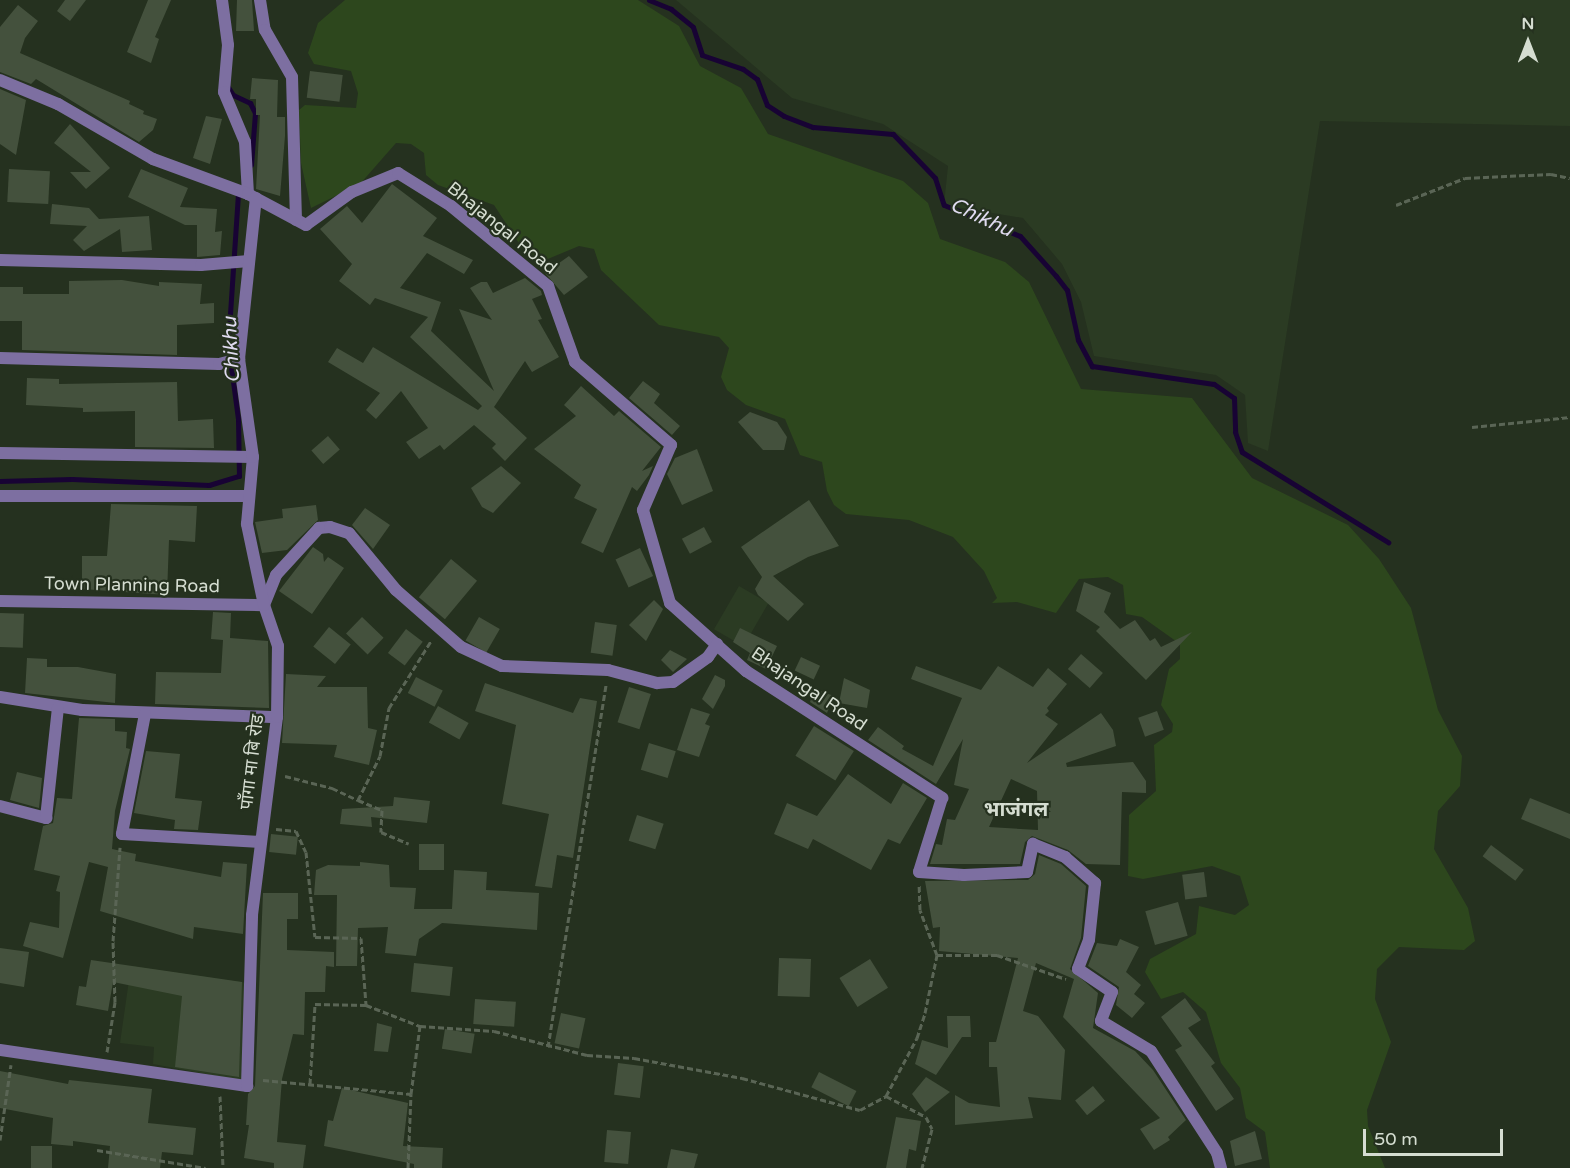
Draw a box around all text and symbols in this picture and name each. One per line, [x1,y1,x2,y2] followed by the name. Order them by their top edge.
[1498,12,1558,72] north arrow
[1522,14,1534,34] text: N
[443,177,561,279] street label: Bhajangal Road
[946,193,1016,243] water label: Chikhu
[218,316,246,384] water label: Chikhu
[44,573,220,597] street label: Town Planning Road
[747,642,871,736] street label: Bhajangal Road
[235,713,269,811] street label: पाँगा मा बि रोड
[984,798,1048,822] district label: भाजंगल
[1366,1117,1506,1155] scale bar
[1374,1128,1418,1150] text: 50 m

